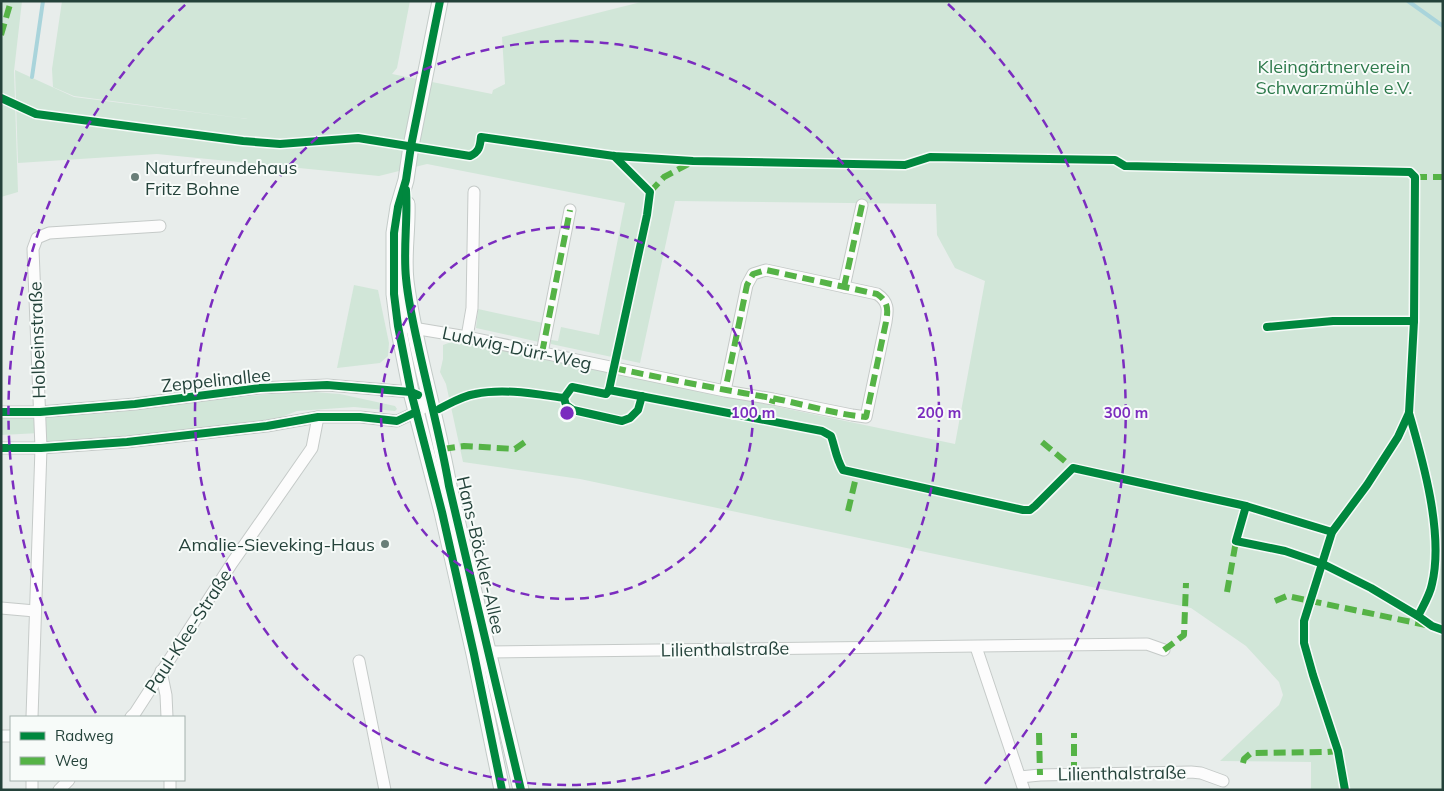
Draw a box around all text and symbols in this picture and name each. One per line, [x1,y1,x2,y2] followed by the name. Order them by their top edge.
[1256,55,1412,99] park label: Kleingärtnerverein Schwarzmühle e.V.
[145,156,297,200] place label: Naturfreundehaus Fritz Bohne
[129,171,141,183] marker: Naturfreundehaus Fritz Bohne
[23,281,51,399] street label: Holbeinstraße
[440,321,594,375] street label: Ludwig-Dürr-Weg
[160,363,272,397] street label: Zeppelinallee
[731,403,775,422] text: 100 m
[917,403,961,422] text: 200 m
[1104,403,1148,422] text: 300 m
[558,404,576,422] centre of rings
[452,474,510,636] street label: Hans-Böckler-Allee
[178,533,375,556] place label: Amalie-Sieveking-Haus
[379,538,391,550] marker: Amalie-Sieveking-Haus
[139,565,237,697] street label: Paul-Klee-Straße
[661,636,789,662] street label: Lilienthalstraße
[10,716,185,781] legend
[55,726,113,745] text: Radweg
[55,751,88,770] text: Weg
[1058,760,1186,786] street label: Lilienthalstraße

